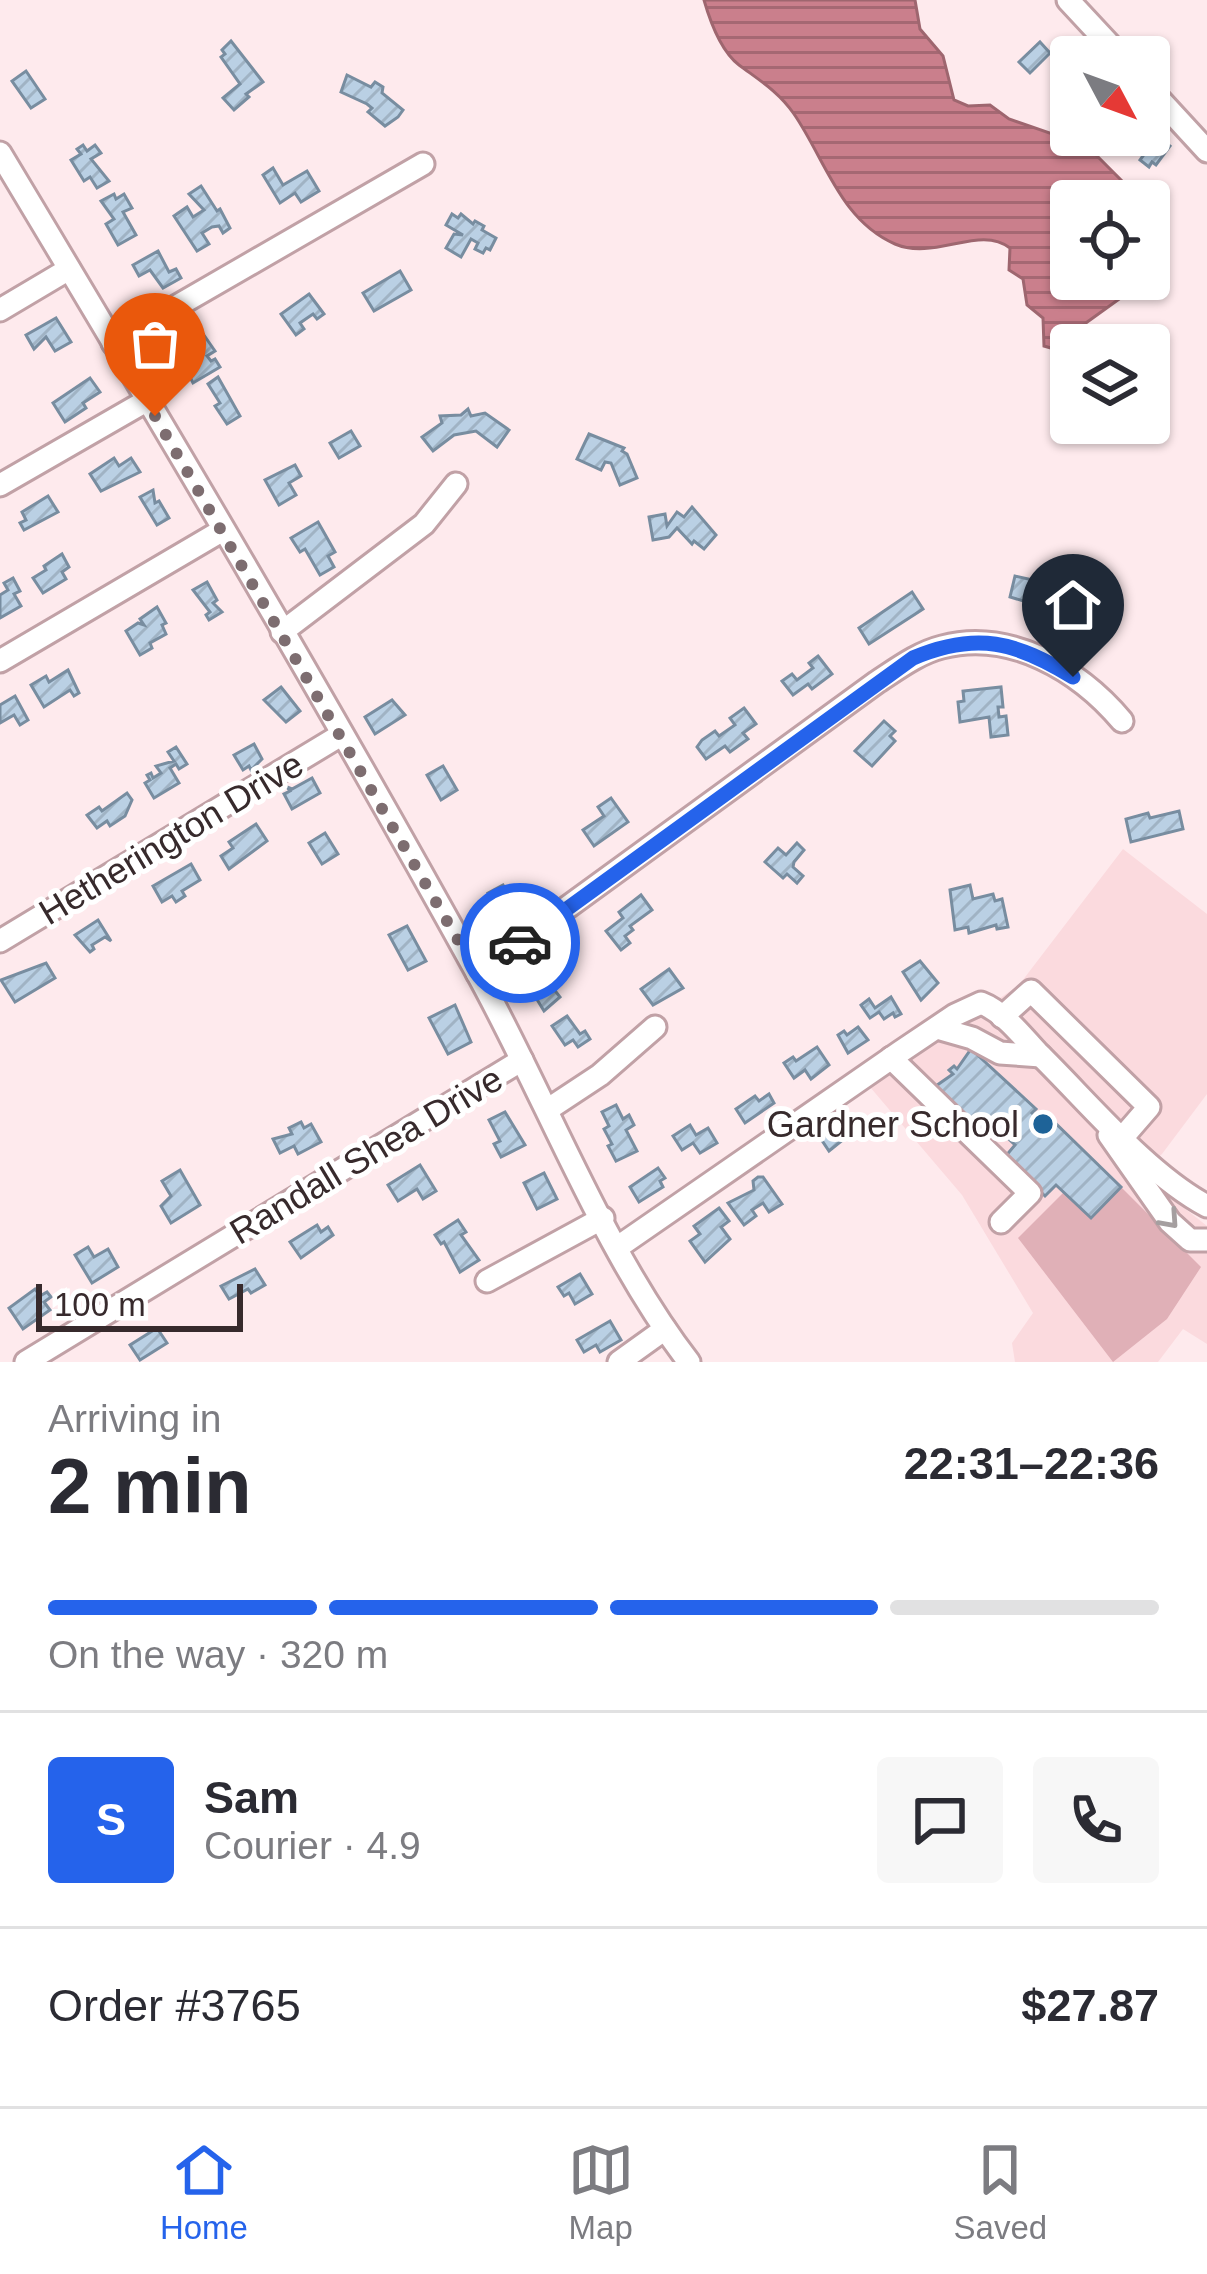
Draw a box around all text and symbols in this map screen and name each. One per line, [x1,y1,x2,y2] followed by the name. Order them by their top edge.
[1050,36,1170,156] north arrow
[1050,36,1170,444] map controls
[1050,180,1170,300] button: locate
[104,293,206,416] pin
[122,311,188,377] icon: bag
[1050,324,1170,444] button: layers
[1022,554,1124,677] pin
[1040,572,1106,638] icon: home
[32,743,310,933] street label: Hetherington Drive
[460,883,580,1003] courier
[487,910,553,976] icon: car
[223,1058,509,1252] street label: Randall Shea Drive
[767,1104,1019,1145] place label: Gardner School
[1030,1111,1056,1137] marker: Gardner School
[1156,1206,1177,1228] one-way arrow
[36,1278,243,1331] scale bar
[54,1286,146,1323] text: 100 m
[48,1397,221,1440] text: Arriving in
[904,1438,1159,1489] text: 22:31–22:36
[48,1442,252,1530] text: 2 min
[48,1633,388,1676] text: On the way · 320 m
[877,1757,1003,1883] button: chat
[1033,1757,1159,1883] button: phone
[204,1772,299,1823] text: Sam
[96,1794,126,1845] text: S
[204,1824,421,1867] text: Courier · 4.9
[48,1980,301,2031] text: Order #3765
[1021,1980,1159,2031] text: $27.87
[160,2137,248,2247] tab: Home
[568,2137,634,2247] tab: Map
[954,2137,1047,2247] tab: Saved

